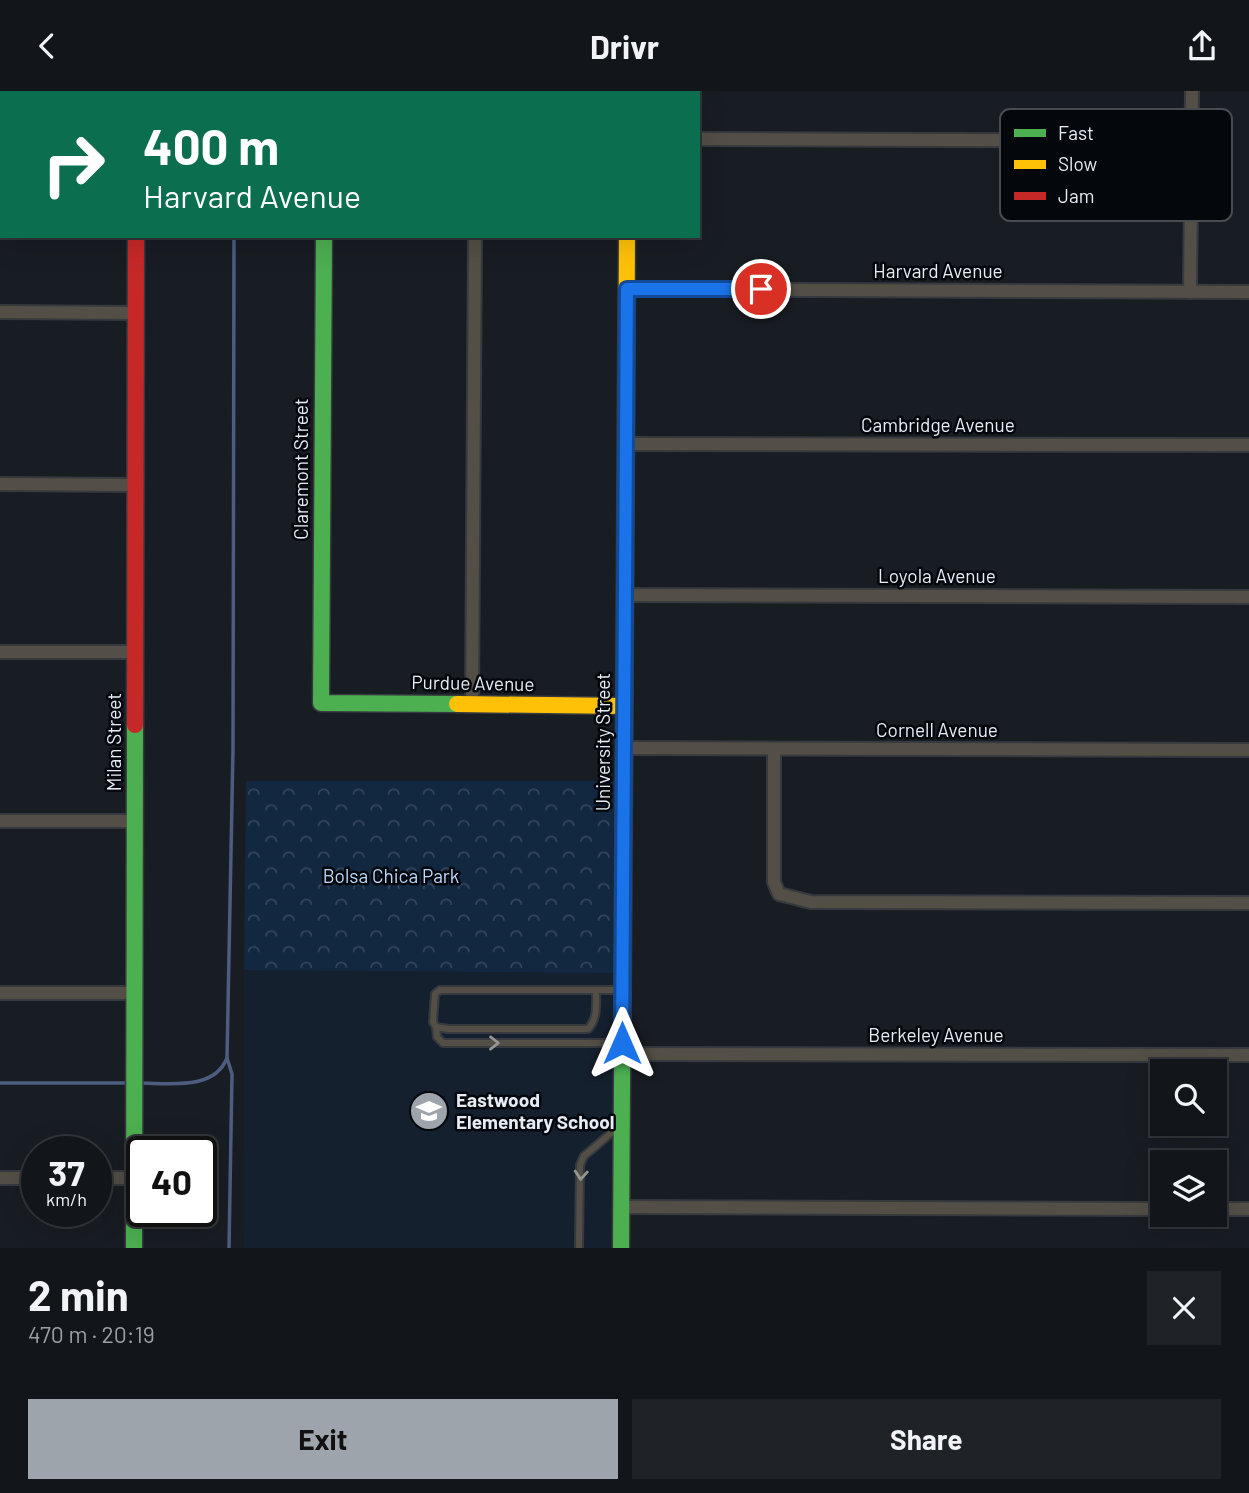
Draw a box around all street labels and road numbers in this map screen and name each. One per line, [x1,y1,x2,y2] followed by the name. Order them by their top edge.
[873,259,1003,282] street label: Harvard Avenue
[289,398,312,540] street label: Claremont Street
[861,413,1015,436] street label: Cambridge Avenue
[878,564,996,587] street label: Loyola Avenue
[411,670,535,695] street label: Purdue Avenue
[591,673,614,811] street label: University Street
[102,693,125,791] street label: Milan Street
[876,718,998,741] street label: Cornell Avenue
[868,1023,1004,1046] street label: Berkeley Avenue

